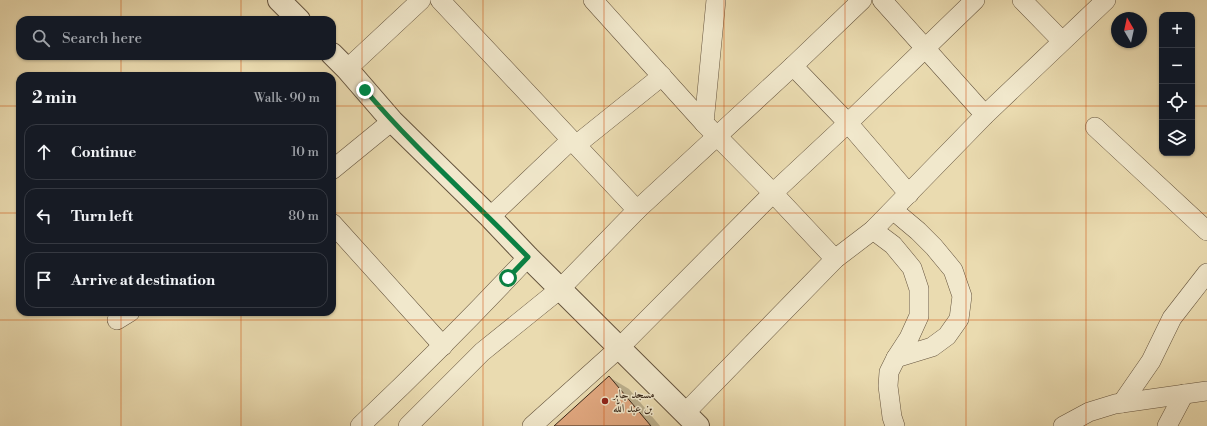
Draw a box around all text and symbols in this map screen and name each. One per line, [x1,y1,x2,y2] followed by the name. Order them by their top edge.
[1111,12,1147,48] north arrow
[1159,12,1195,156] map controls
[1159,12,1195,48] button: +
[16,16,336,60] search box
[30,27,52,49] icon: search
[62,29,142,48] text: Search here
[1159,48,1195,84] button: −
[356,81,374,99] route end
[1159,84,1195,120] button: locate
[32,87,77,109] text: 2 min
[254,90,320,106] text: Walk · 90 m
[1159,120,1195,156] button: layers
[33,141,55,163] icon: ahead
[71,143,136,162] text: Continue
[291,144,319,160] text: 10 m
[33,205,55,227] icon: left
[71,207,133,226] text: Turn left
[288,208,319,224] text: 80 m
[33,269,55,291] icon: arrive
[499,269,517,287] route start
[71,271,215,290] text: Arrive at destination
[611,387,655,416] place label: مسجد جابر بن عبد الله
[600,396,610,406] marker: مسجد جابر بن عبد الله

